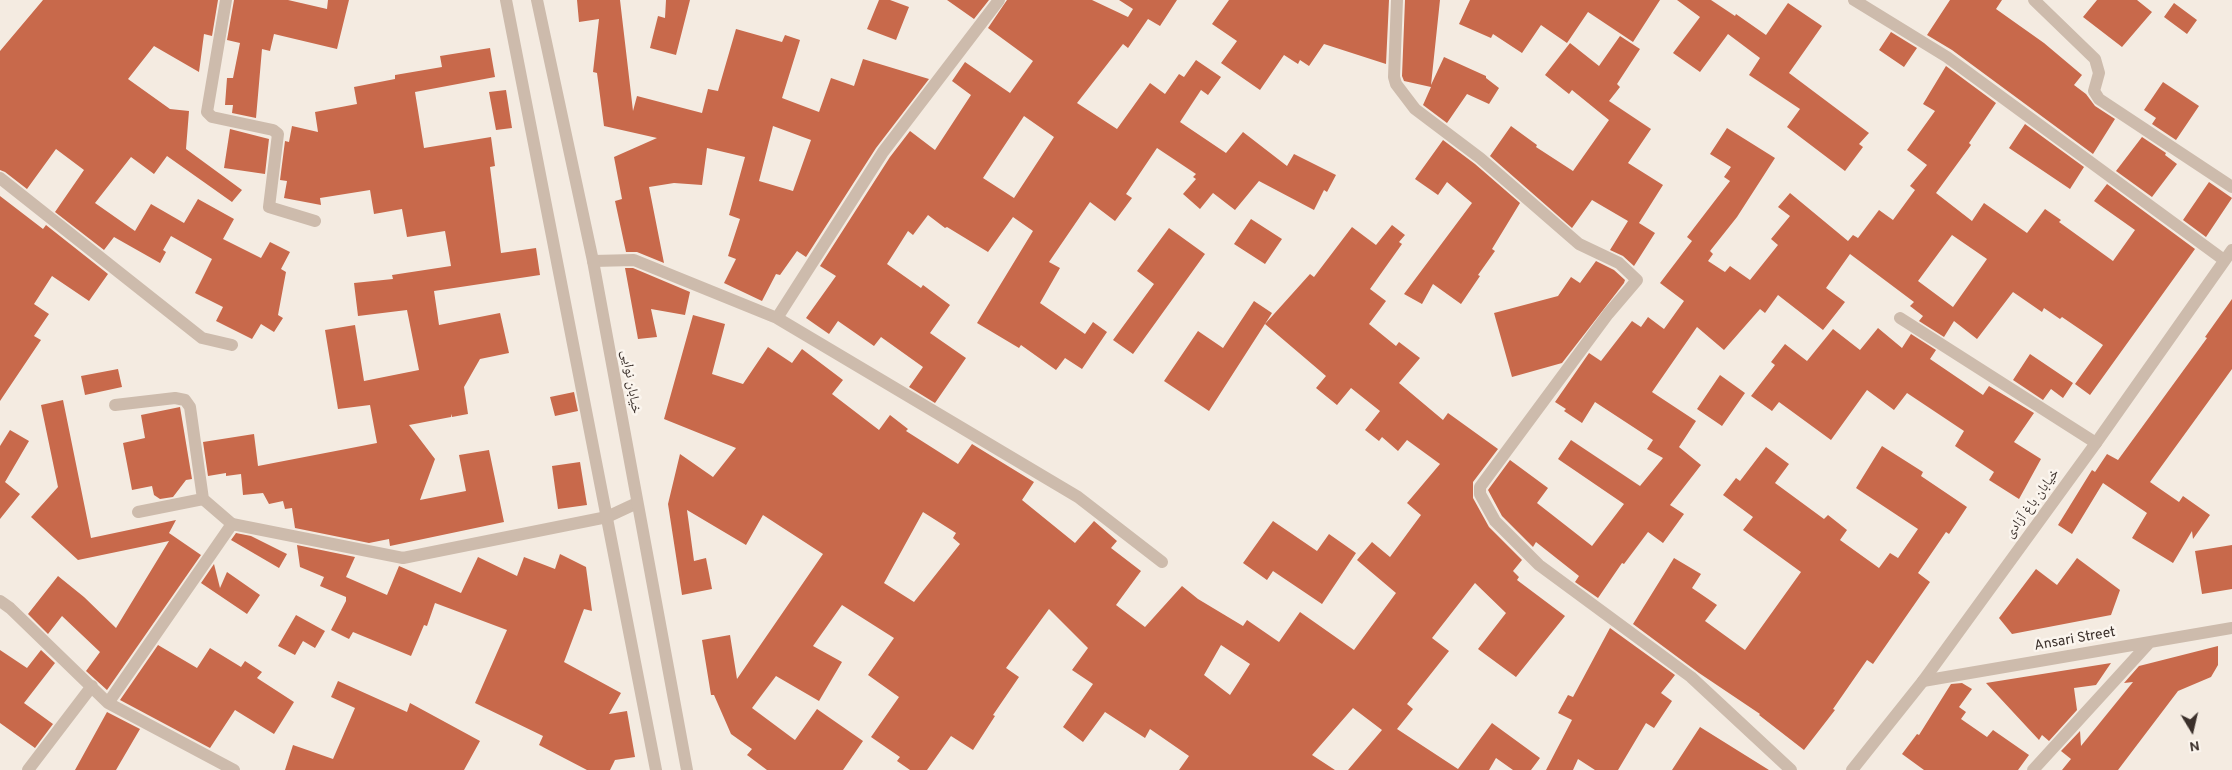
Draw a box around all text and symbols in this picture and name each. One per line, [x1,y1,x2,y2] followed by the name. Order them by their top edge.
[616,349,644,415] street label: خیابان نوایی
[2002,466,2064,542] street label: خیابان باغ آزادی
[2033,625,2117,655] street label: Ansari Street
[2167,705,2217,755] north arrow
[2188,736,2201,754] text: N

